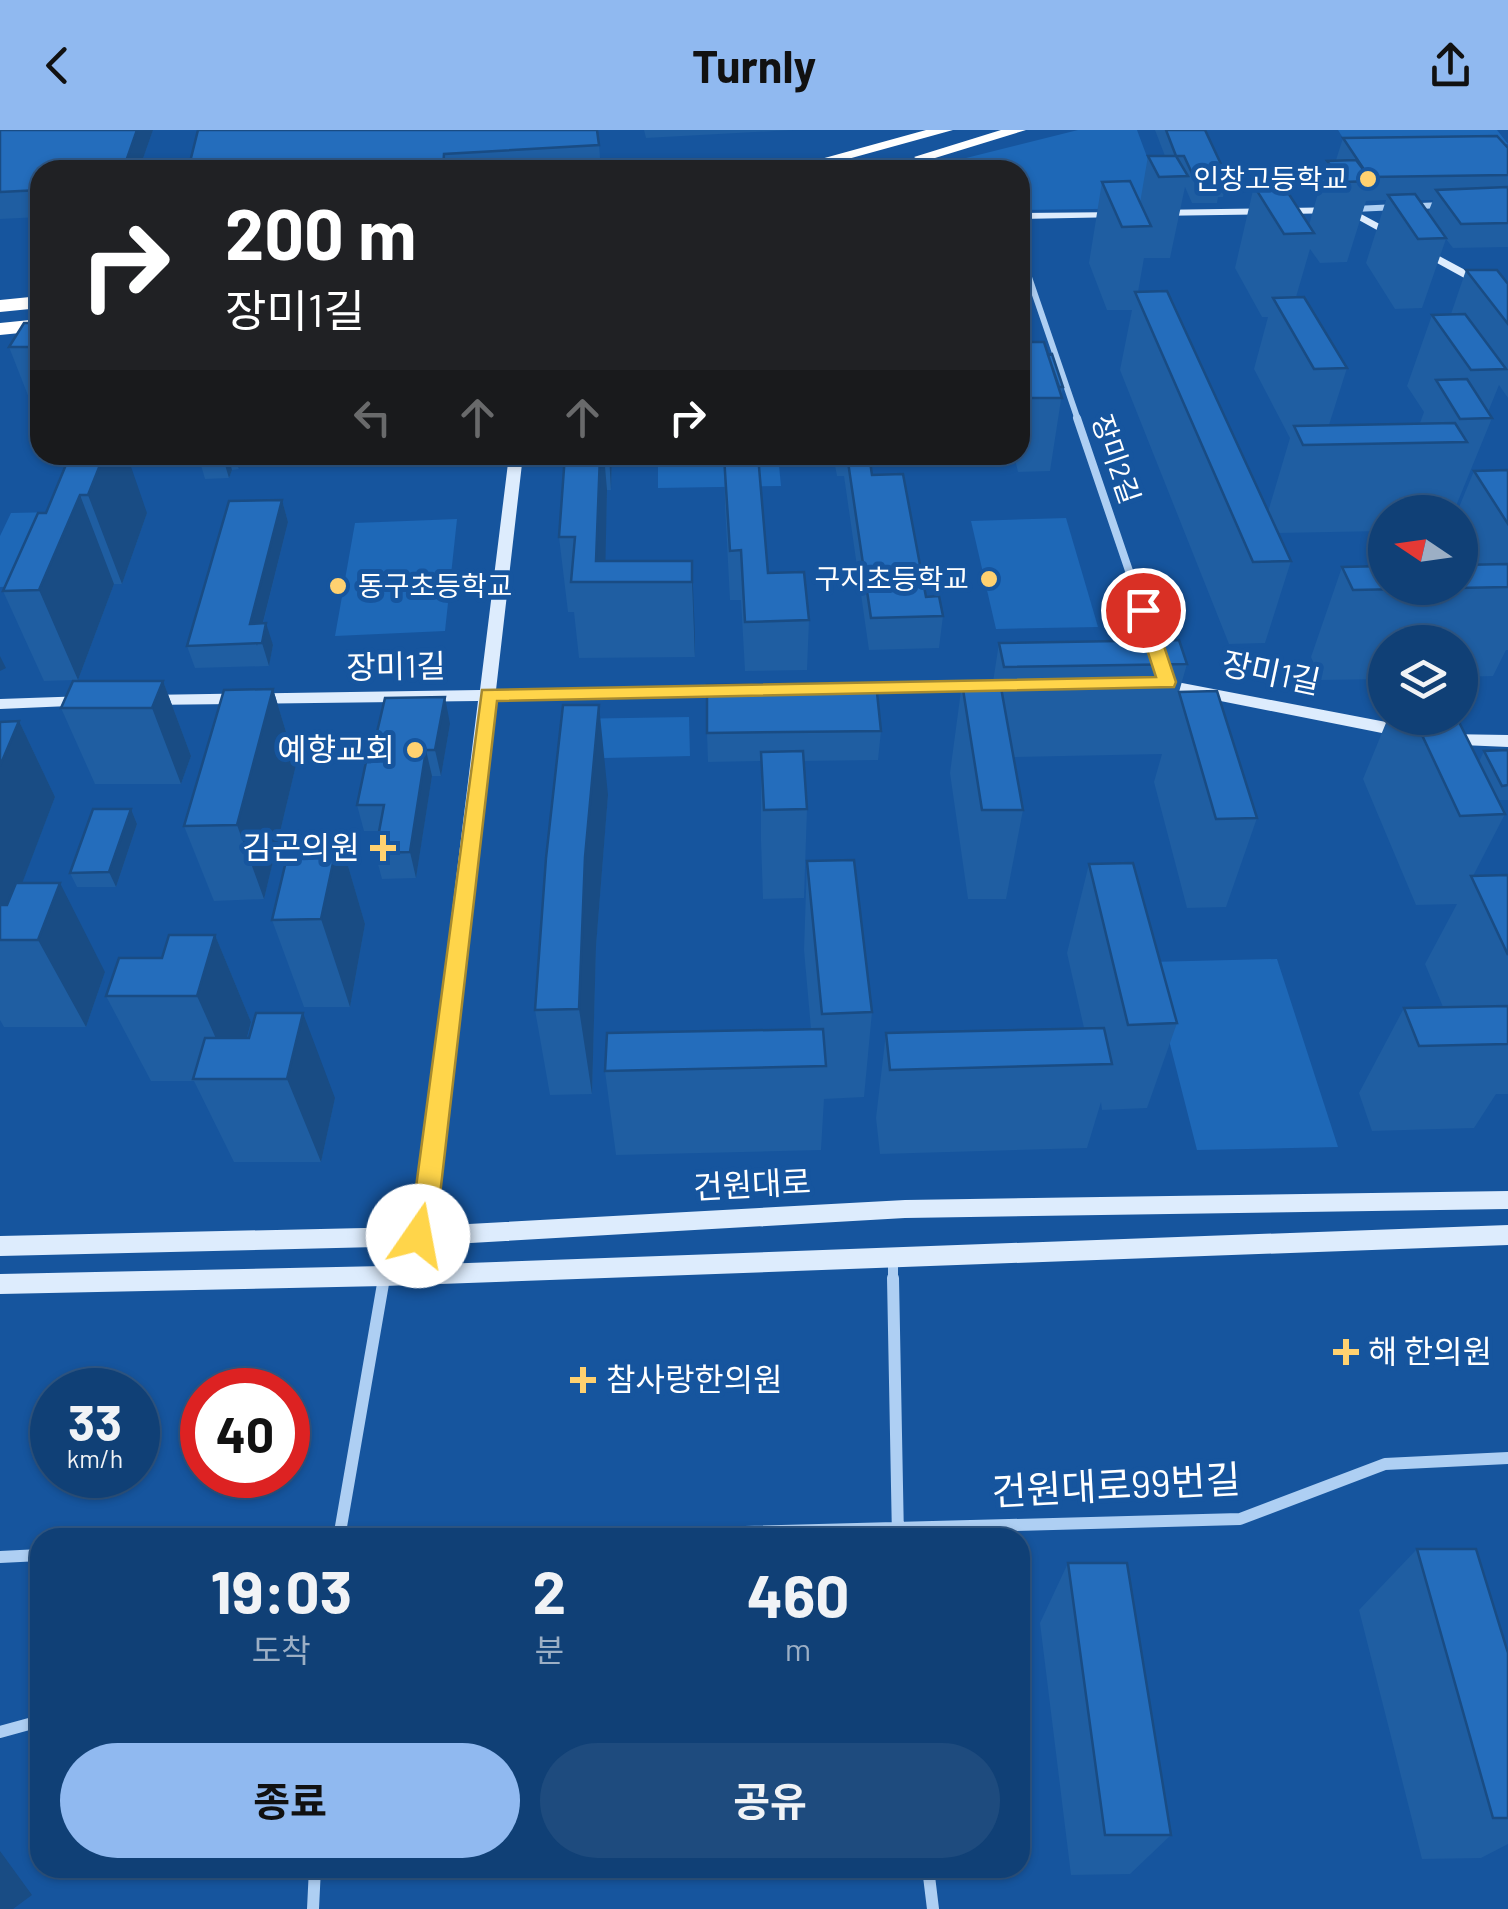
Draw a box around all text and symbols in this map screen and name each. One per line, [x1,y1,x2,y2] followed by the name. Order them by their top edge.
[30,38,85,93] icon: back
[692,38,816,92] text: Turnly
[1423,38,1478,93] icon: share
[1193,161,1348,195] place label: 인창고등학교
[1357,168,1379,190] marker: 인창고등학교
[225,190,416,274] text: 200 m
[60,200,190,330] icon: right
[225,282,365,336] text: 장미1길
[345,390,400,445] icon: left
[450,390,505,445] icon: ahead
[555,390,610,445] icon: ahead
[660,390,715,445] icon: right
[1086,410,1148,508] street label: 장미2길
[1368,495,1478,605] north arrow
[1368,495,1478,735] map controls
[814,561,969,595] place label: 구지초등학교
[358,568,513,602] place label: 동구초등학교
[978,568,1000,590] marker: 구지초등학교
[1101,568,1186,653] pin
[327,575,349,597] marker: 동구초등학교
[1116,583,1171,638] icon: arrive
[1368,625,1478,735] button: layers
[1219,642,1324,700] street label: 장미1길
[346,645,446,685] street label: 장미1길
[277,729,395,767] place label: 예향교회
[404,739,426,761] marker: 예향교회
[242,827,360,865] place label: 김곤의원
[370,835,396,861] marker: 김곤의원
[692,1161,812,1205] street label: 건원대로
[366,1184,470,1288] position arrow
[1368,1331,1492,1369] place label: 해 한의원
[1333,1339,1359,1365] marker: 해 한의원
[606,1359,783,1397] place label: 참사랑한의원
[570,1367,596,1393] marker: 참사랑한의원
[180,1368,310,1498] speed limit sign: 40
[68,1391,122,1451] text: 33
[67,1443,123,1473] text: km/h
[990,1455,1242,1513] street label: 건원대로99번길
[211,1554,352,1626] text: 19:03
[533,1554,566,1626] text: 2
[747,1558,849,1630] text: 460
[785,1629,811,1667] text: m
[252,1630,311,1668] text: 도착
[535,1630,564,1668] text: 분
[60,1743,520,1858] button: 종료
[540,1743,1000,1858] button: 공유

